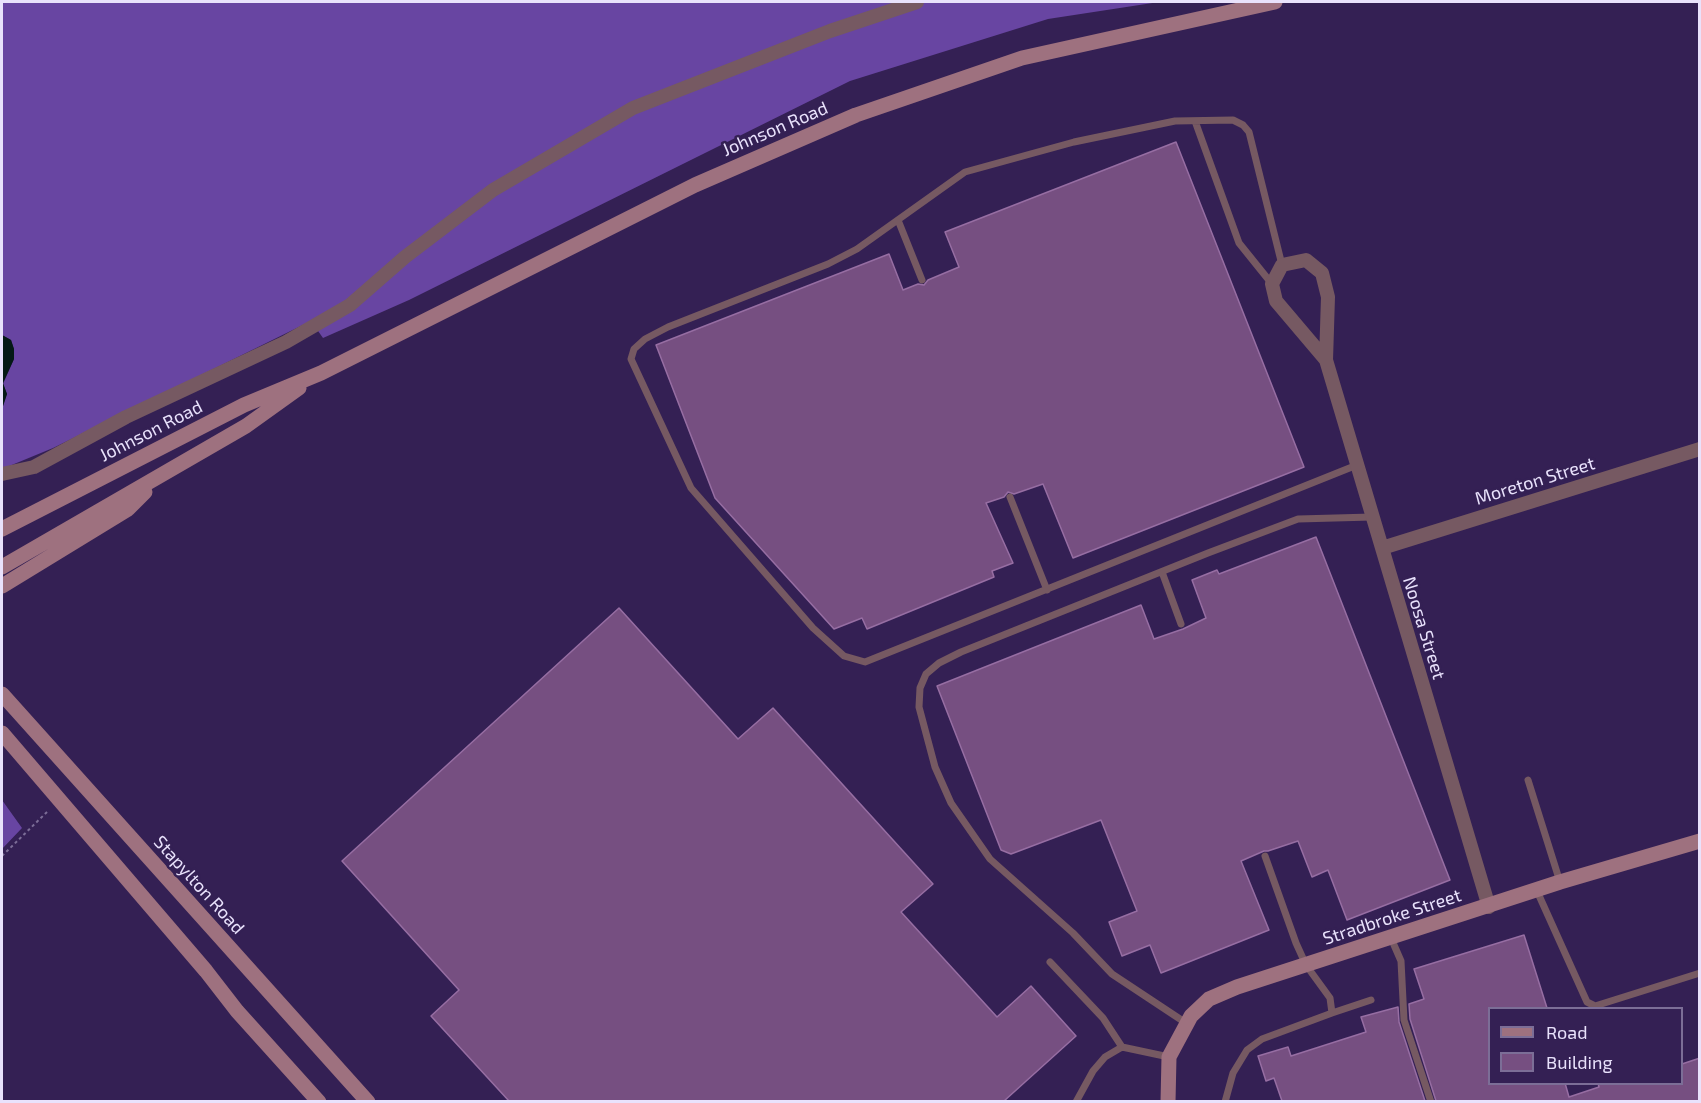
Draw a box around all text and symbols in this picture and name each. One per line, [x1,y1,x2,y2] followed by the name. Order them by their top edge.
[719,97,831,161] street label: Johnson Road
[96,396,206,466] street label: Johnson Road
[1472,453,1598,509] street label: Moreton Street
[1398,574,1450,682] street label: Noosa Street
[149,831,249,939] street label: Stapylton Road
[1320,884,1464,950] street label: Stradbroke Street
[1488,1007,1683,1085] legend
[1546,1021,1587,1043] text: Road
[1546,1051,1613,1073] text: Building

